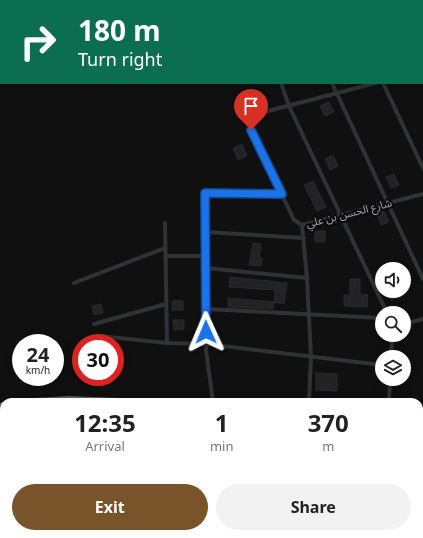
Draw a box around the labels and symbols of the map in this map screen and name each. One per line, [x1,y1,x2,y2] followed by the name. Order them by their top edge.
[234,89,268,130] pin
[304,195,394,233] street label: شارع الحسن بن علي
[185,311,227,353] position arrow
[72,334,124,386] speed limit sign: 30

